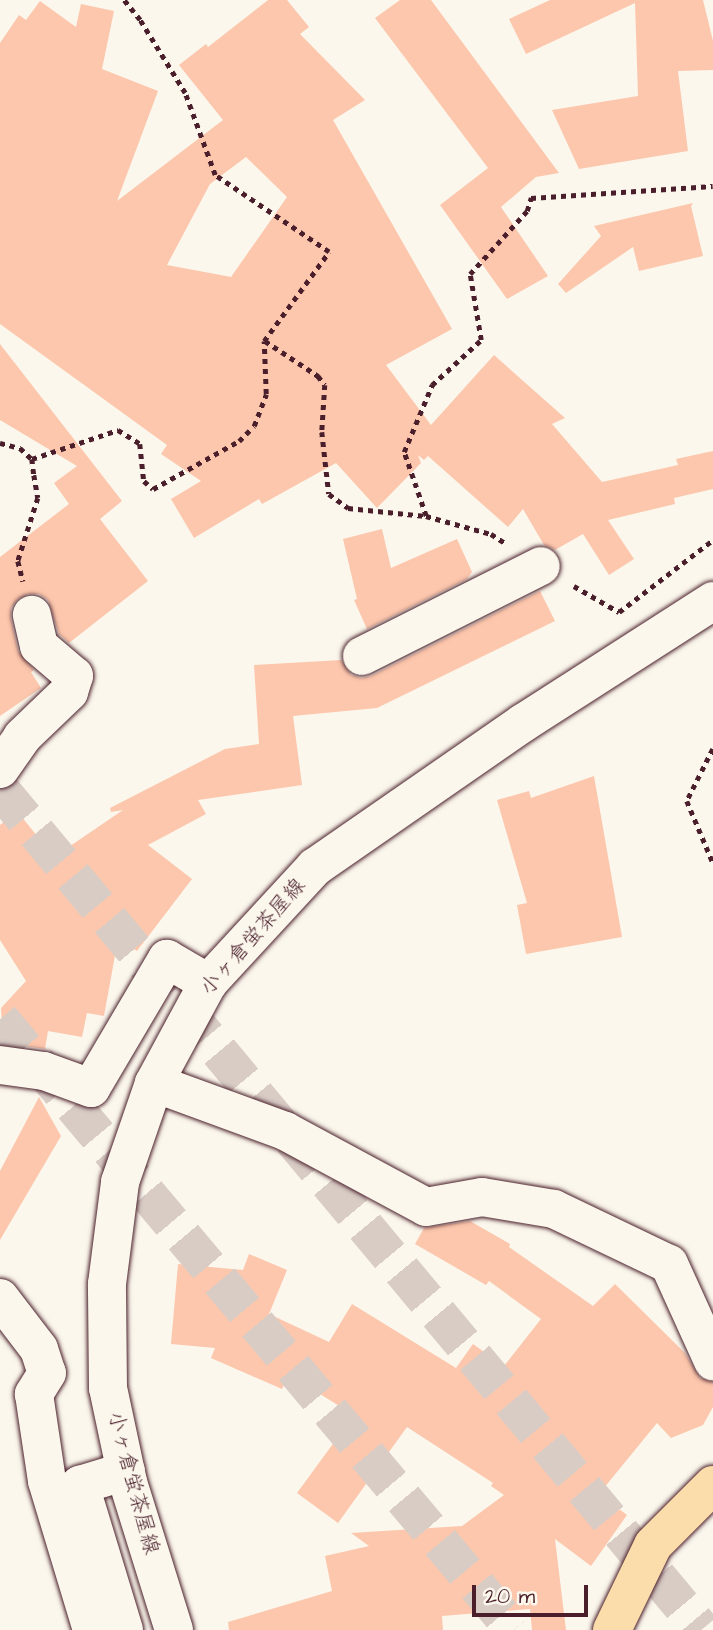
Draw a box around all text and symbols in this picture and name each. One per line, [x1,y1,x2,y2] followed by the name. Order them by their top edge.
[195,873,311,1001] street label: 小ヶ倉蛍茶屋線
[102,1409,164,1557] street label: 小ヶ倉蛍茶屋線
[475,1570,590,1614] scale bar
[485,1582,535,1611] text: 20 m

